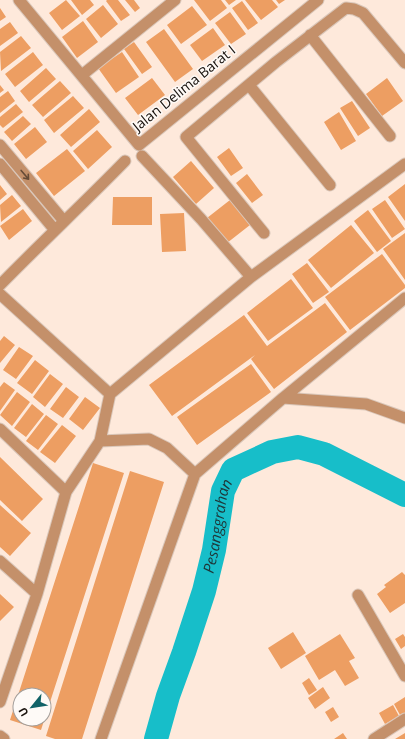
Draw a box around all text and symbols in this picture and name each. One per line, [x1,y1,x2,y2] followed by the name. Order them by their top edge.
[127,40,239,136] street label: Jalan Delima Barat I
[21,170,30,181] one-way arrow
[198,475,236,575] water label: Pesanggrahan
[12,687,52,727] north arrow
[14,705,31,720] text: U

